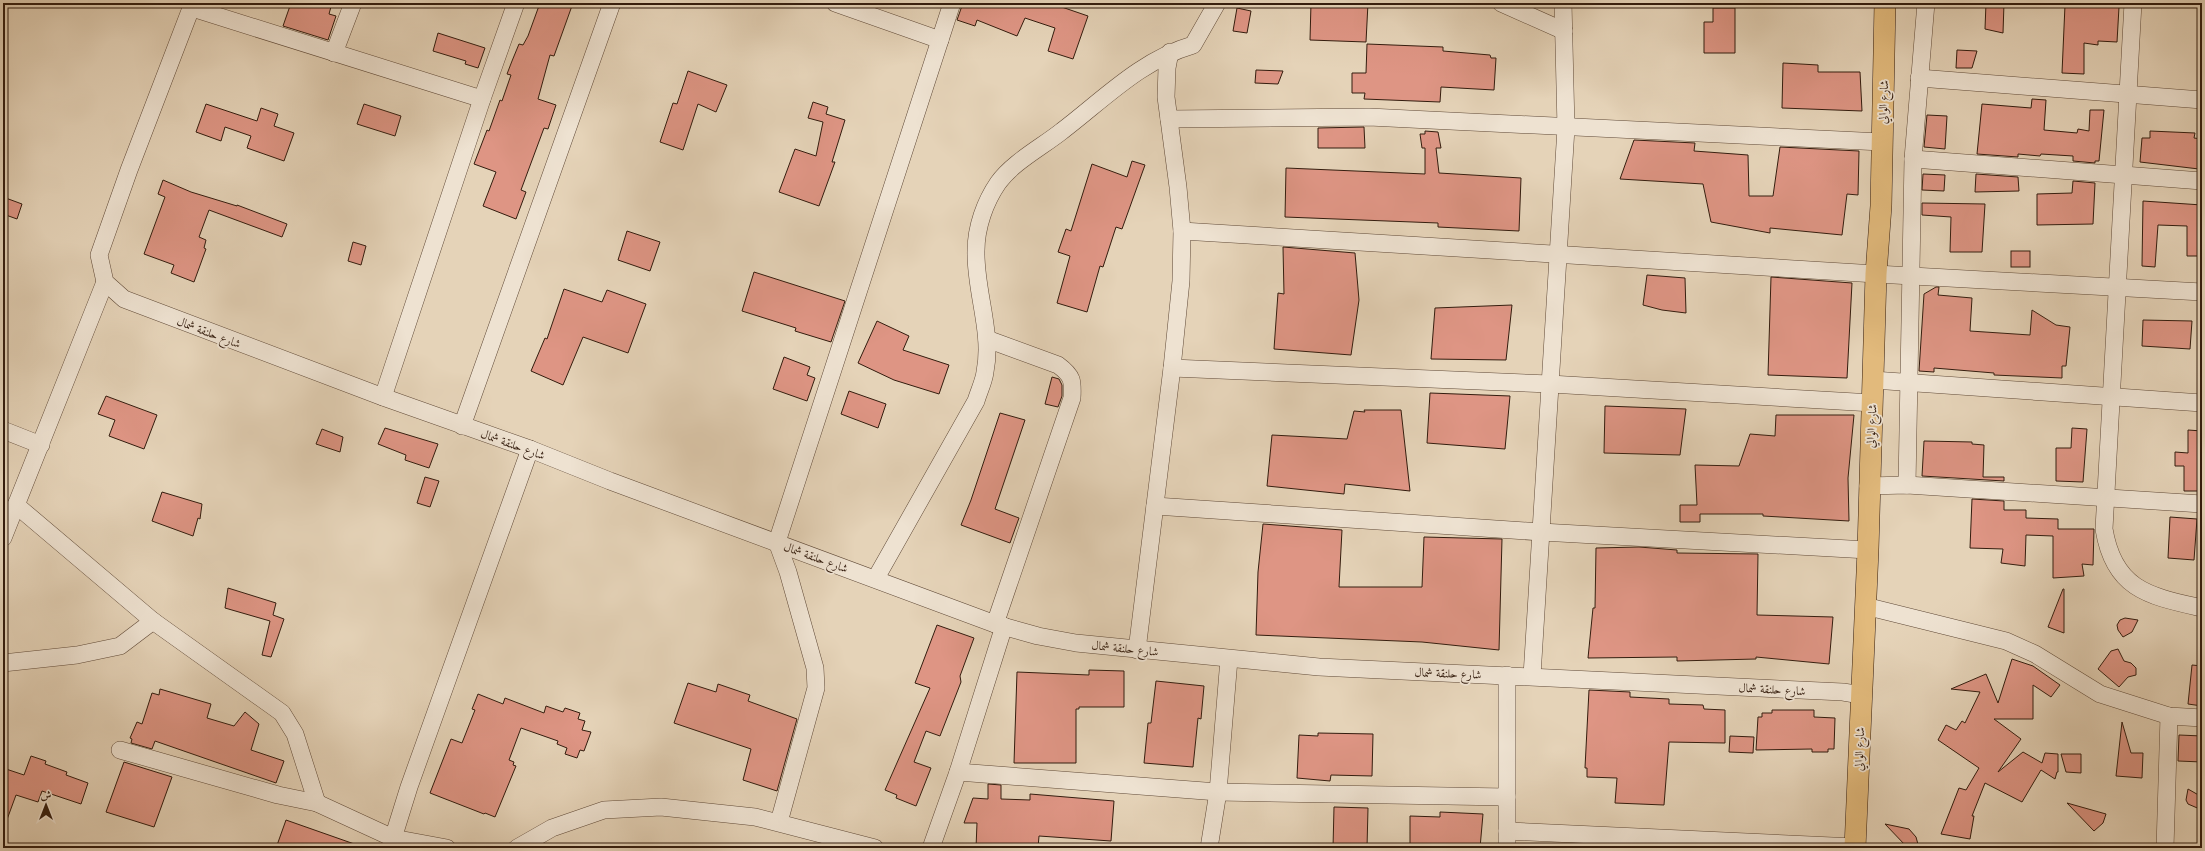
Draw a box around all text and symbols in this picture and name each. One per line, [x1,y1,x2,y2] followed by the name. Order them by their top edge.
[1875,80,1895,124] street label: شارع الوالي
[173,313,243,355] street label: شارع حلنقة شمال
[1862,403,1884,449] street label: شارع الوالي
[477,425,547,466] street label: شارع حلنقة شمال
[780,538,850,579] street label: شارع حلنقة شمال
[1090,637,1159,663] street label: شارع حلنقة شمال
[1414,664,1482,686] street label: شارع حلنقة شمال
[1738,680,1806,702] street label: شارع حلنقة شمال
[1851,727,1871,771] street label: شارع الوالي
[26,785,66,825] north arrow
[41,788,52,802] text: ش

